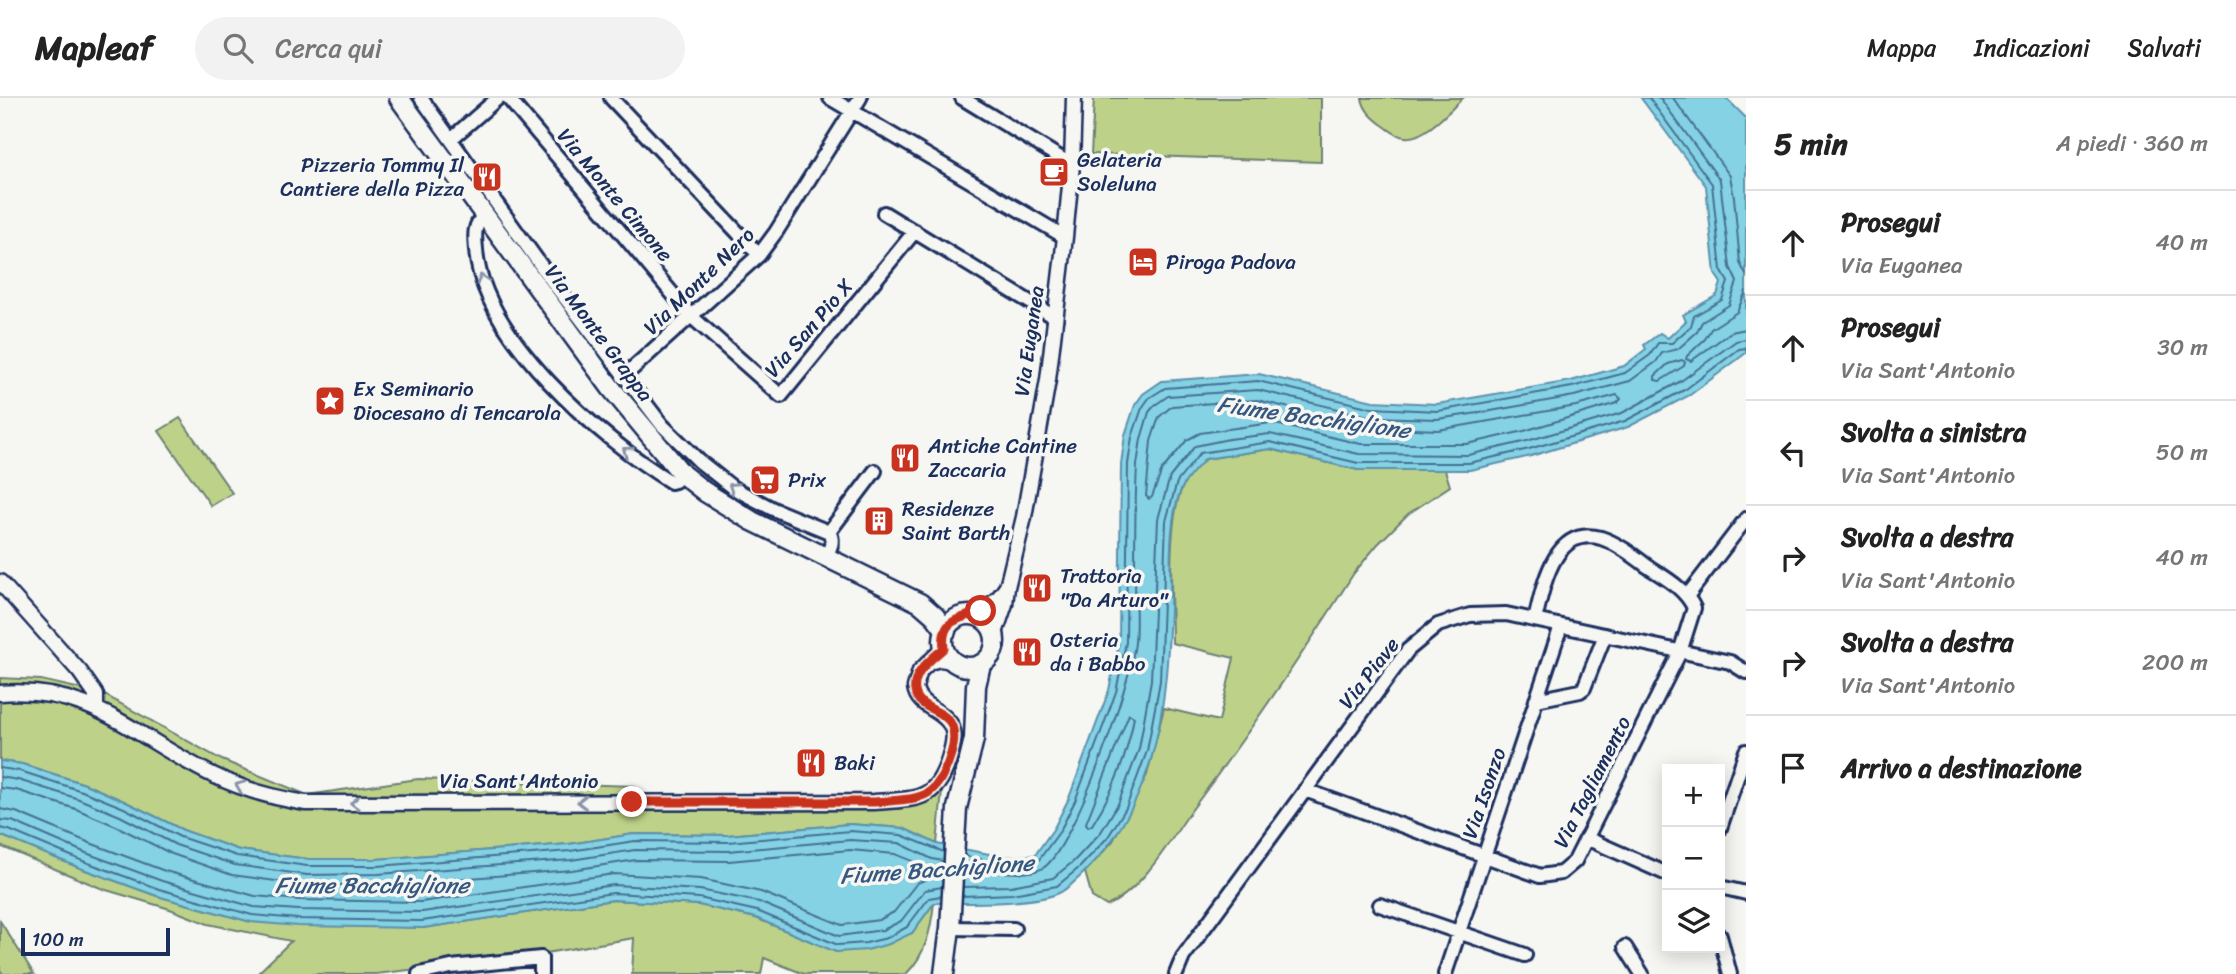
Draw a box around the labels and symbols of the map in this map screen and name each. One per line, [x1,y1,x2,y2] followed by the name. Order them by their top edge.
[547,119,683,271] street label: Via Monte Cimone
[1077,141,1162,203] place label: Gelateria Soleluna
[280,146,465,208] place label: Pizzeria Tommy Il Cantiere della Pizza
[1037,155,1071,189] cafe icon: Gelateria Soleluna
[470,160,504,194] restaurant icon: Pizzeria Tommy Il Cantiere della Pizza
[634,217,764,345] street label: Via Monte Nero
[1166,243,1296,281] place label: Piroga Padova
[1126,245,1160,279] hotel icon: Piroga Padova
[534,256,664,410] street label: Via Monte Grappa
[754,269,864,387] street label: Via San Pio X
[476,274,490,286] one-way arrow
[1002,283,1056,399] street label: Via Euganea
[353,370,562,432] place label: Ex Seminario Diocesano di Tencarola
[313,384,347,418] place icon: Ex Seminario Diocesano di Tencarola
[1215,384,1415,452] water label: Fiume Bacchiglione
[927,427,1077,489] place label: Antiche Cantine Zaccaria
[888,441,922,475] restaurant icon: Antiche Cantine Zaccaria
[622,447,635,459] one-way arrow
[788,461,826,499] place label: Prix
[748,463,782,497] supermarket icon: Prix
[728,483,741,495] one-way arrow
[902,490,1010,552] place label: Residenze Saint Barth
[862,504,896,538] building icon: Residenze Saint Barth
[1060,557,1169,619] place label: Trattoria "Da Arturo"
[1020,571,1054,605] restaurant icon: Trattoria "Da Arturo"
[965,595,996,626] route start
[1050,621,1146,683] place label: Osteria da i Babbo
[1328,628,1410,718] street label: Via Piave
[1010,635,1044,669] restaurant icon: Osteria da i Babbo
[1542,709,1642,855] street label: Via Tagliamento
[1451,742,1517,844] street label: Via Isonzo
[834,744,876,782] place label: Baki
[794,746,828,780] restaurant icon: Baki
[440,762,598,800] street label: Via Sant'Antonio
[235,780,247,794] one-way arrow
[616,786,647,817] route end
[577,794,587,810] one-way arrow
[349,795,360,810] one-way arrow
[839,842,1037,897] water label: Fiume Bacchiglione
[275,865,471,906] water label: Fiume Bacchiglione
[21,925,170,957] scale bar

